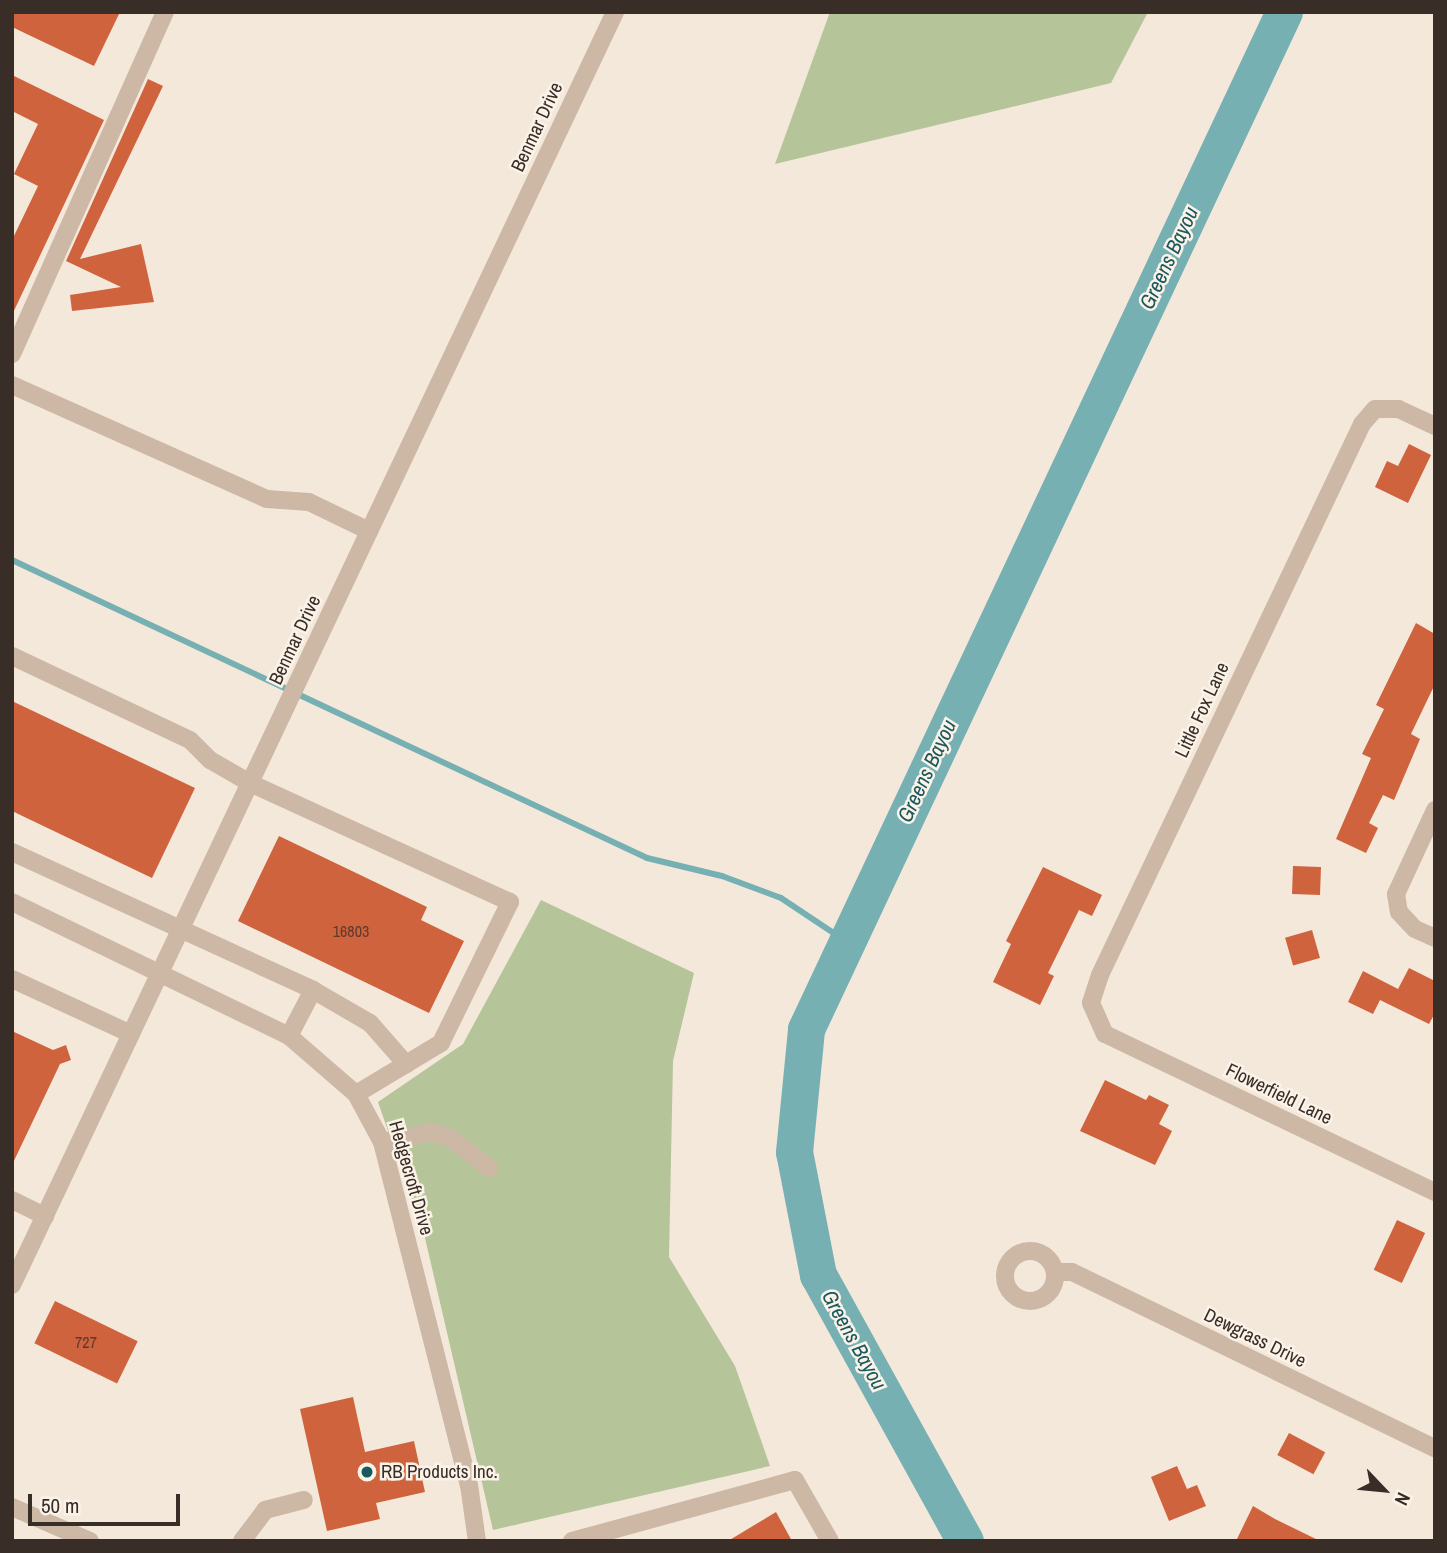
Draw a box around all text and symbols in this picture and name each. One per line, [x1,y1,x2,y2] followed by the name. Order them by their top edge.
[506,79,568,175] street label: Benmar Drive
[1134,203,1204,313] water label: Greens Bayou
[264,592,326,688] street label: Benmar Drive
[1170,659,1234,761] street label: Little Fox Lane
[892,716,962,826] water label: Greens Bayou
[333,921,369,941] house number: 16803
[1222,1059,1336,1129] street label: Flowerfield Lane
[384,1118,438,1238] street label: Hedgecroft Drive
[816,1286,892,1394] water label: Greens Bayou
[1200,1303,1310,1373] street label: Dewgrass Drive
[75,1332,97,1352] house number: 727
[1349,1455,1419,1525] north arrow
[381,1461,498,1483] place label: RB Products Inc.
[359,1464,375,1480] marker: RB Products Inc.
[32,1480,184,1524] scale bar
[1389,1488,1417,1510] text: N
[41,1491,79,1520] text: 50 m

